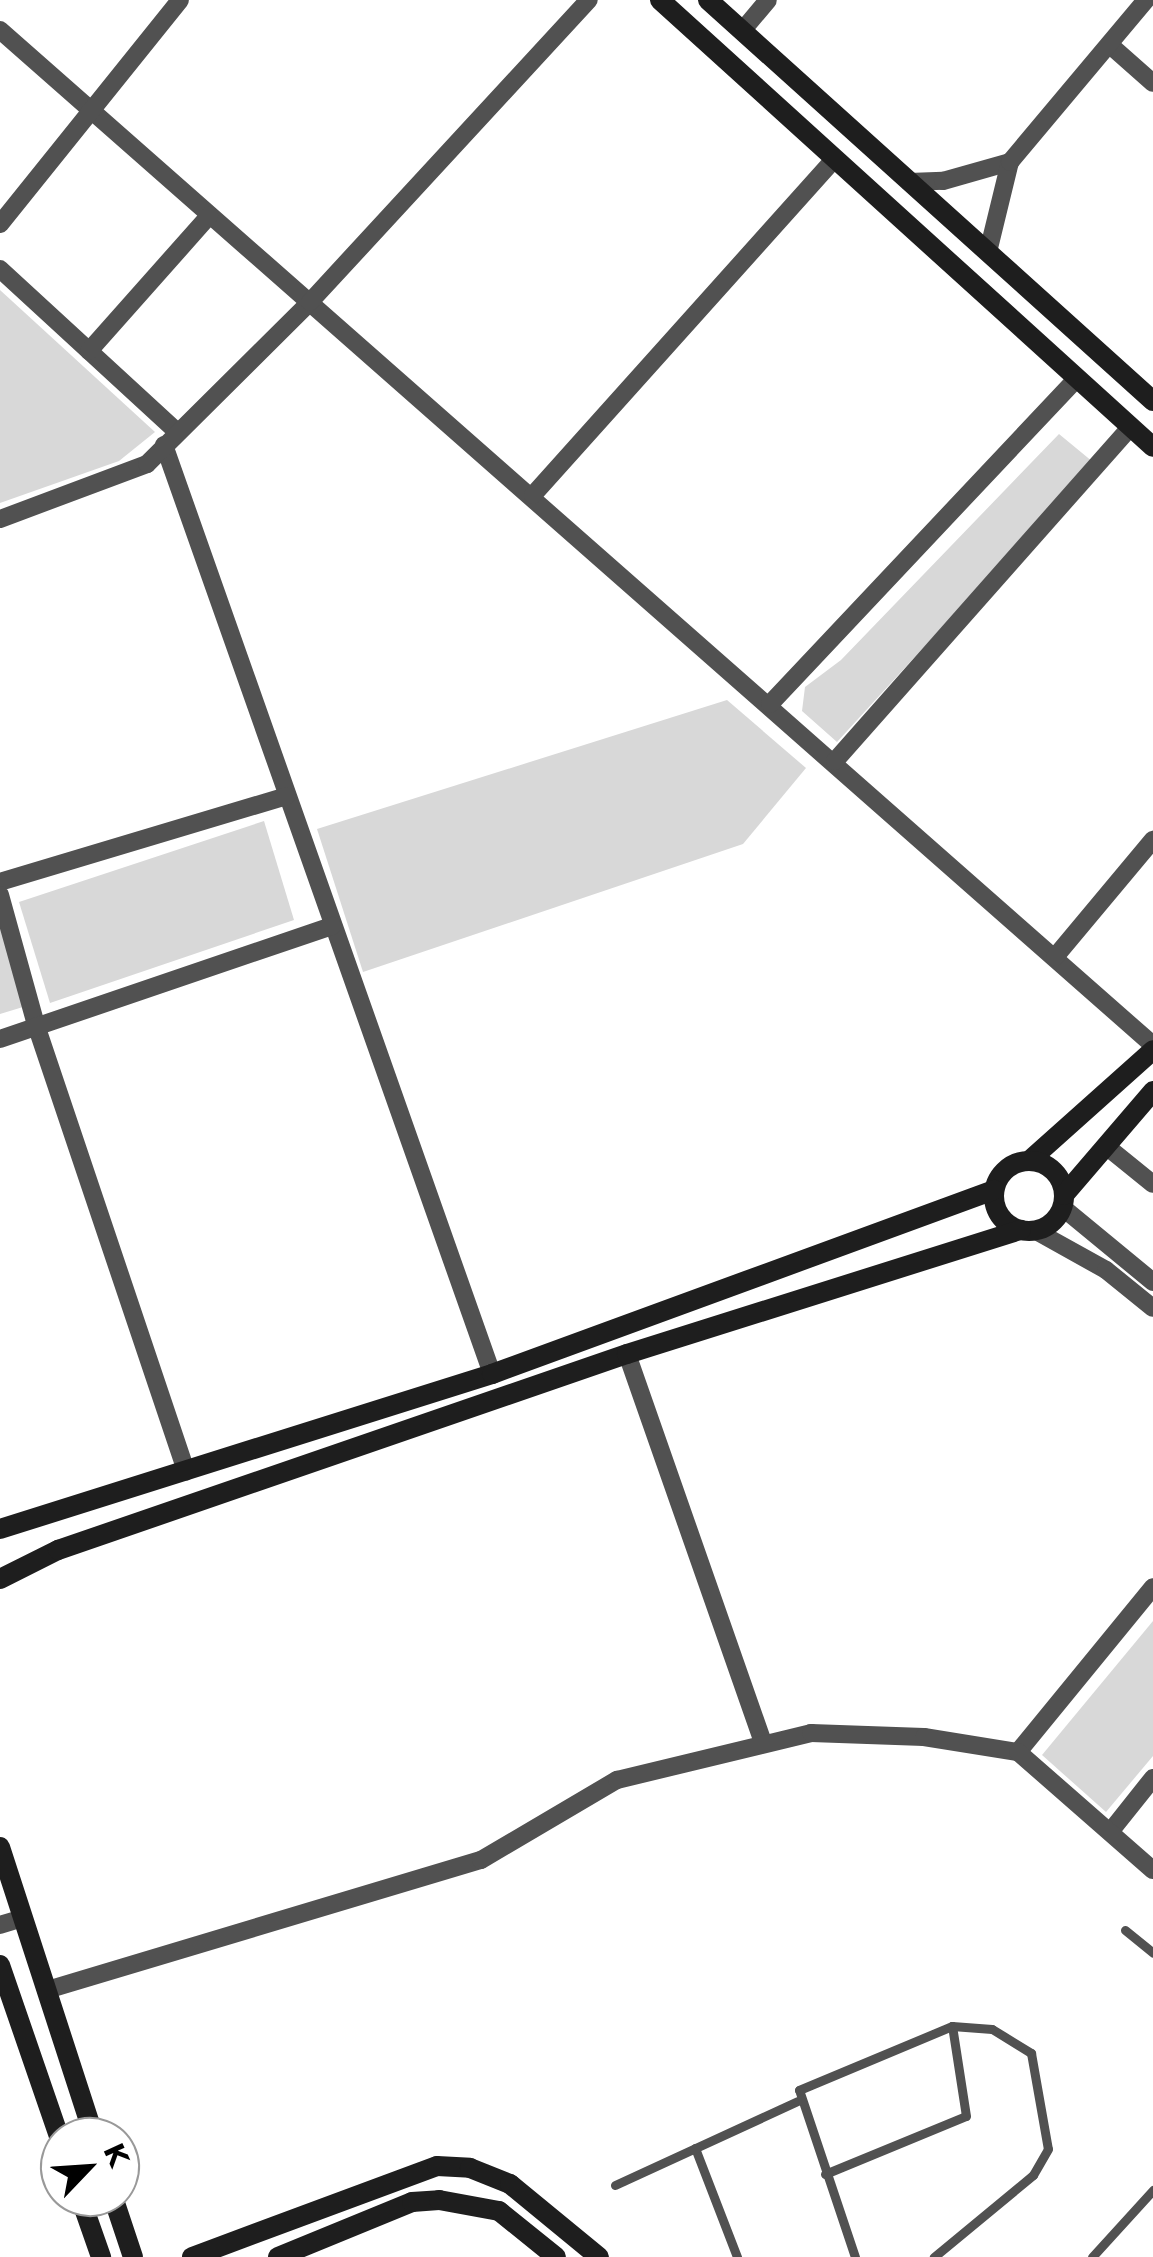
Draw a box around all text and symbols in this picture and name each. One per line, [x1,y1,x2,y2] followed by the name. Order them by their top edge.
[40,2117,140,2217] north arrow
[96,2138,135,2172] text: K

